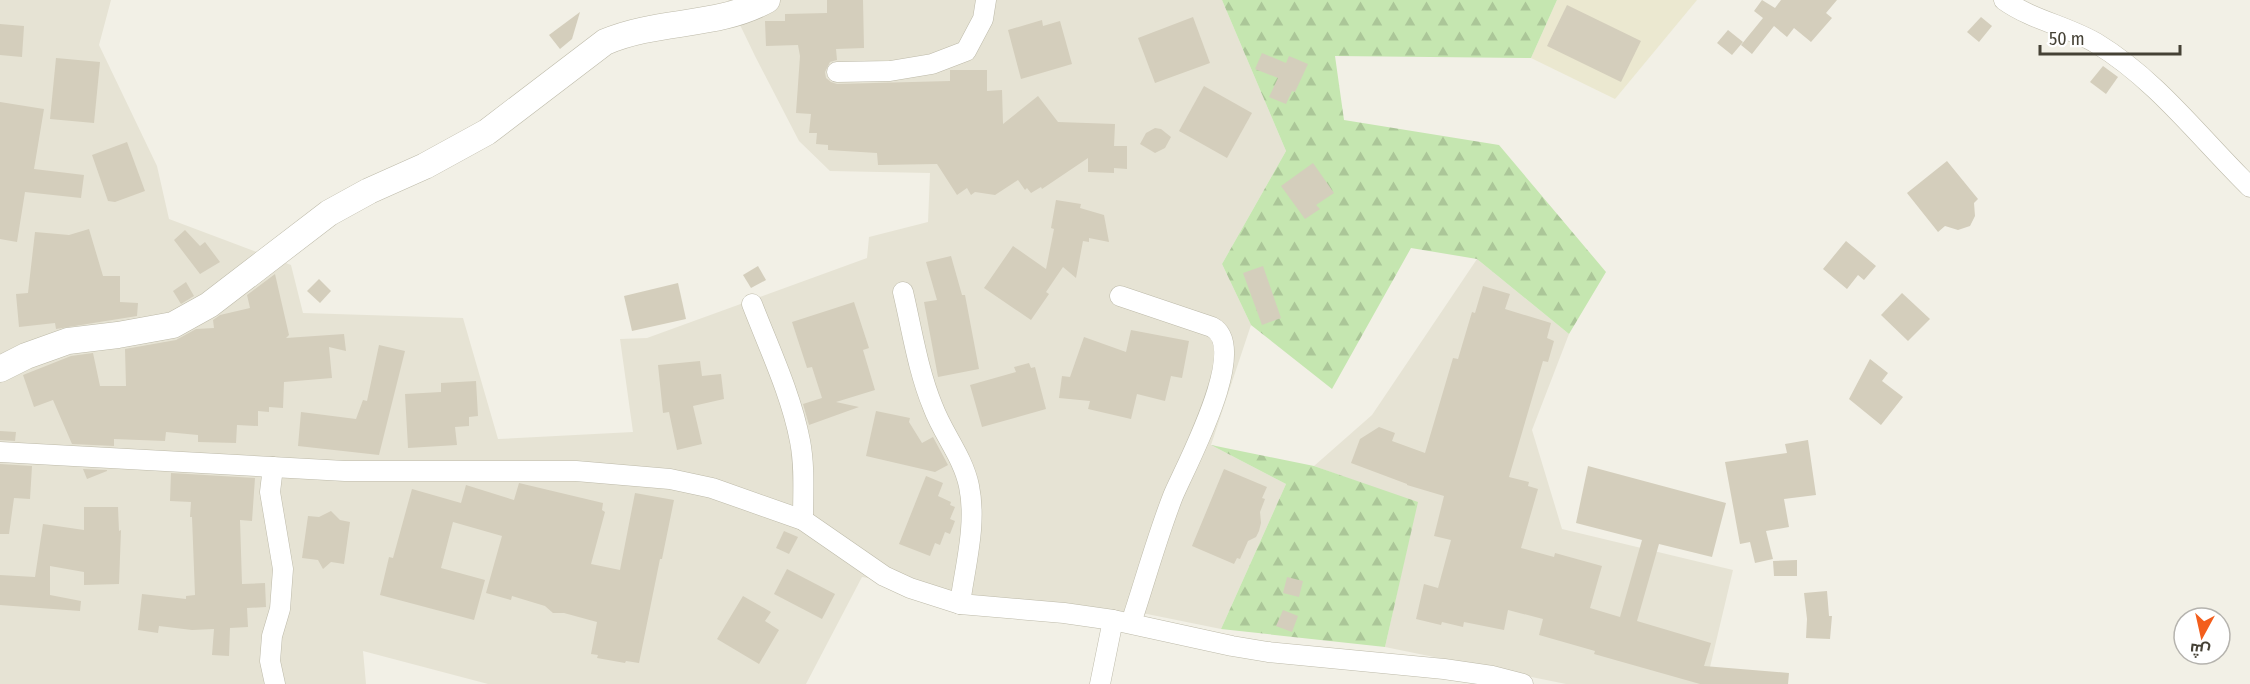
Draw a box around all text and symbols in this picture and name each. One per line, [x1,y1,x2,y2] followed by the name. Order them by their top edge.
[2040,18,2180,56] scale bar
[2049,28,2085,50] text: 50 m
[2172,606,2232,666] north arrow
[2188,640,2211,661] text: ش

